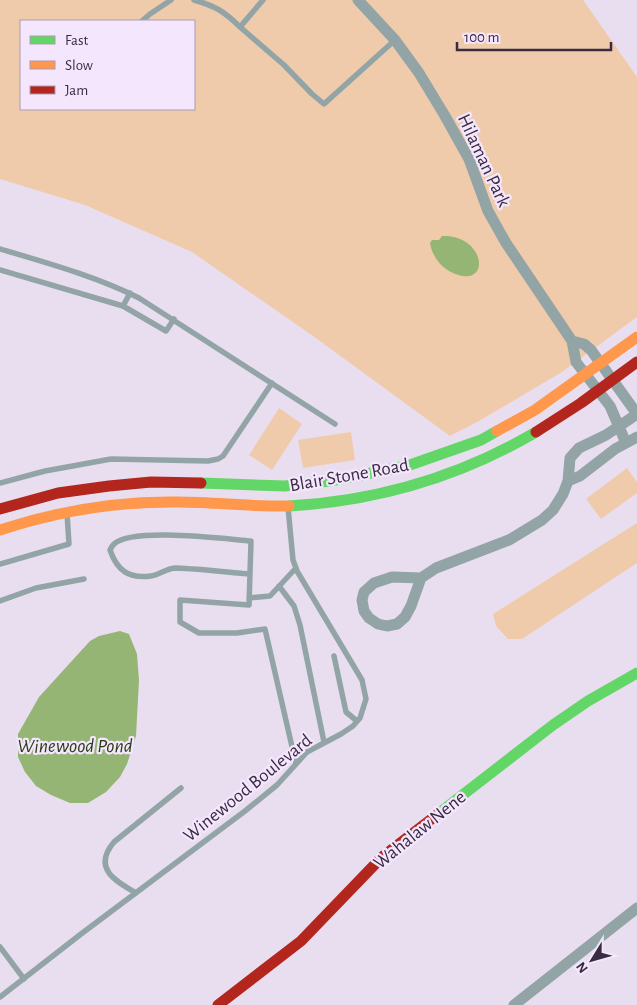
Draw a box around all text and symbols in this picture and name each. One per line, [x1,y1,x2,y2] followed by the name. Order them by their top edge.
[20,20,195,110] legend
[457,20,611,52] scale bar
[464,30,499,45] text: 100 m
[65,33,89,48] text: Fast
[65,58,93,73] text: Slow
[65,83,88,98] text: Jam
[454,111,514,210] street label: Hilaman Park
[288,456,411,495] street label: Blair Stone Road
[180,731,316,846] street label: Winewood Boulevard
[17,736,133,756] water label: Winewood Pond
[370,787,470,873] street label: Wahalaw Nene
[567,935,617,985] north arrow
[574,959,591,975] text: N

